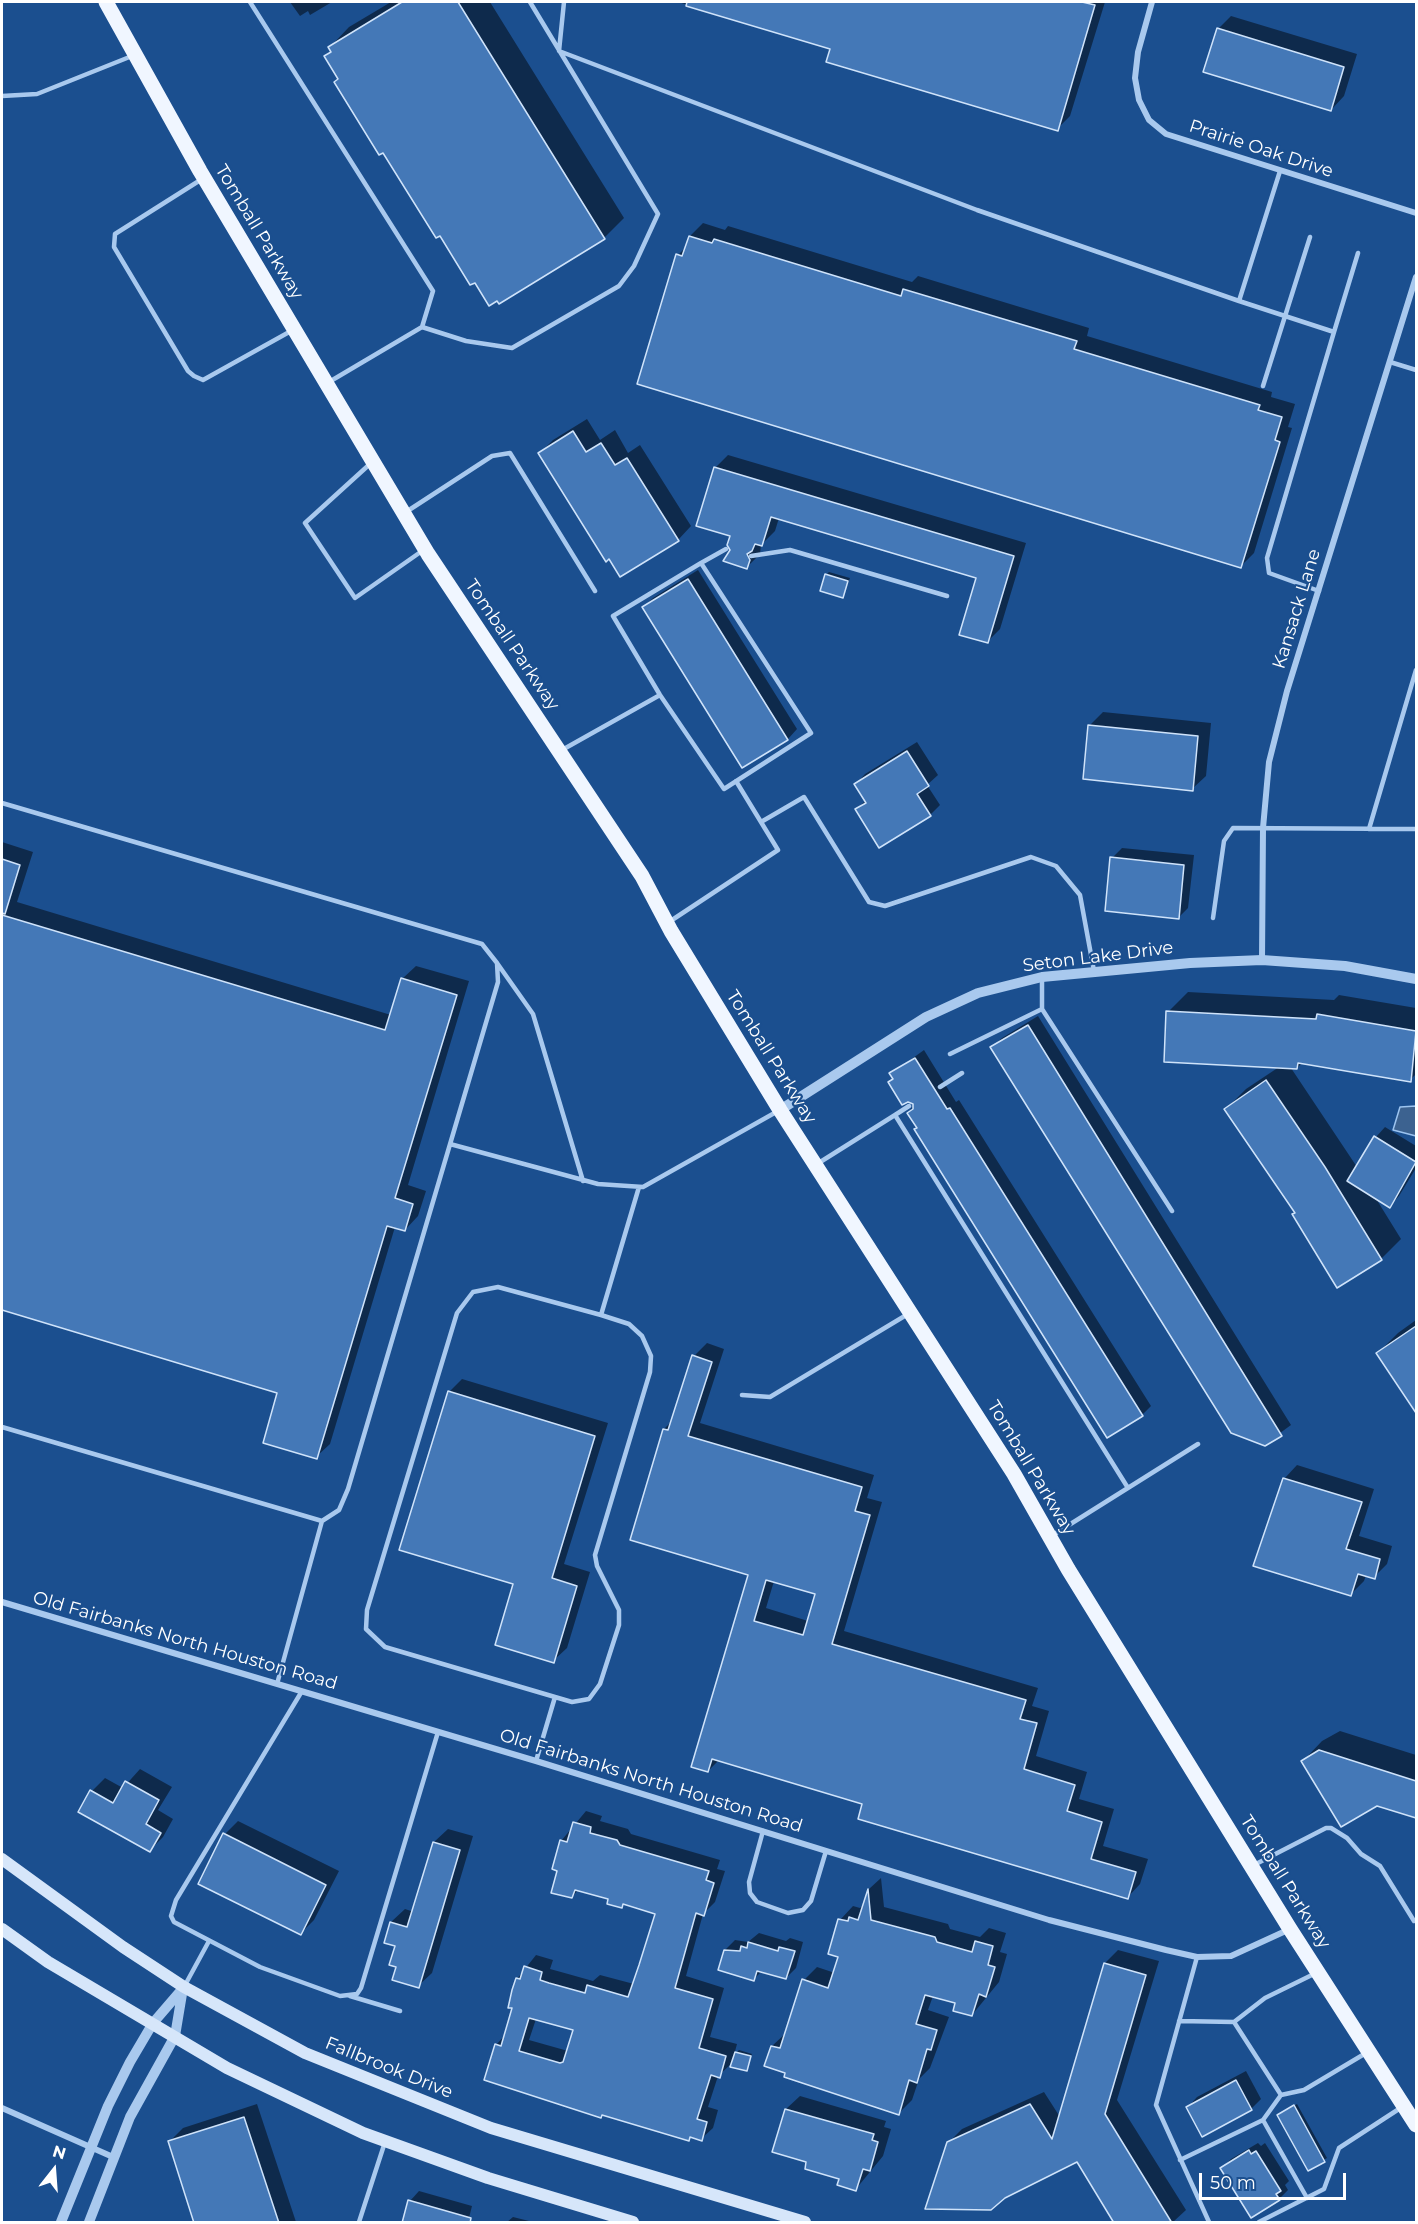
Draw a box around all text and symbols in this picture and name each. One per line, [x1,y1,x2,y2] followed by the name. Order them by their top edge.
[1186,116,1336,182] street label: Prairie Oak Drive
[210,161,308,303] street label: Tomball Parkway
[1268,546,1326,672] street label: Kansack Lane
[460,576,564,714] street label: Tomball Parkway
[1022,937,1174,977] street label: Seton Lake Drive
[721,986,821,1128] street label: Tomball Parkway
[982,1397,1080,1539] street label: Tomball Parkway
[30,1587,340,1695] street label: Old Fairbanks North Houston Road
[497,1724,805,1838] street label: Old Fairbanks North Houston Road
[1235,1811,1335,1953] street label: Tomball Parkway
[322,2033,456,2103] street label: Fallbrook Drive
[24,2140,84,2200] north arrow
[50,2141,68,2163] text: N
[1202,2161,1349,2199] scale bar
[1210,2172,1256,2194] text: 50 m

